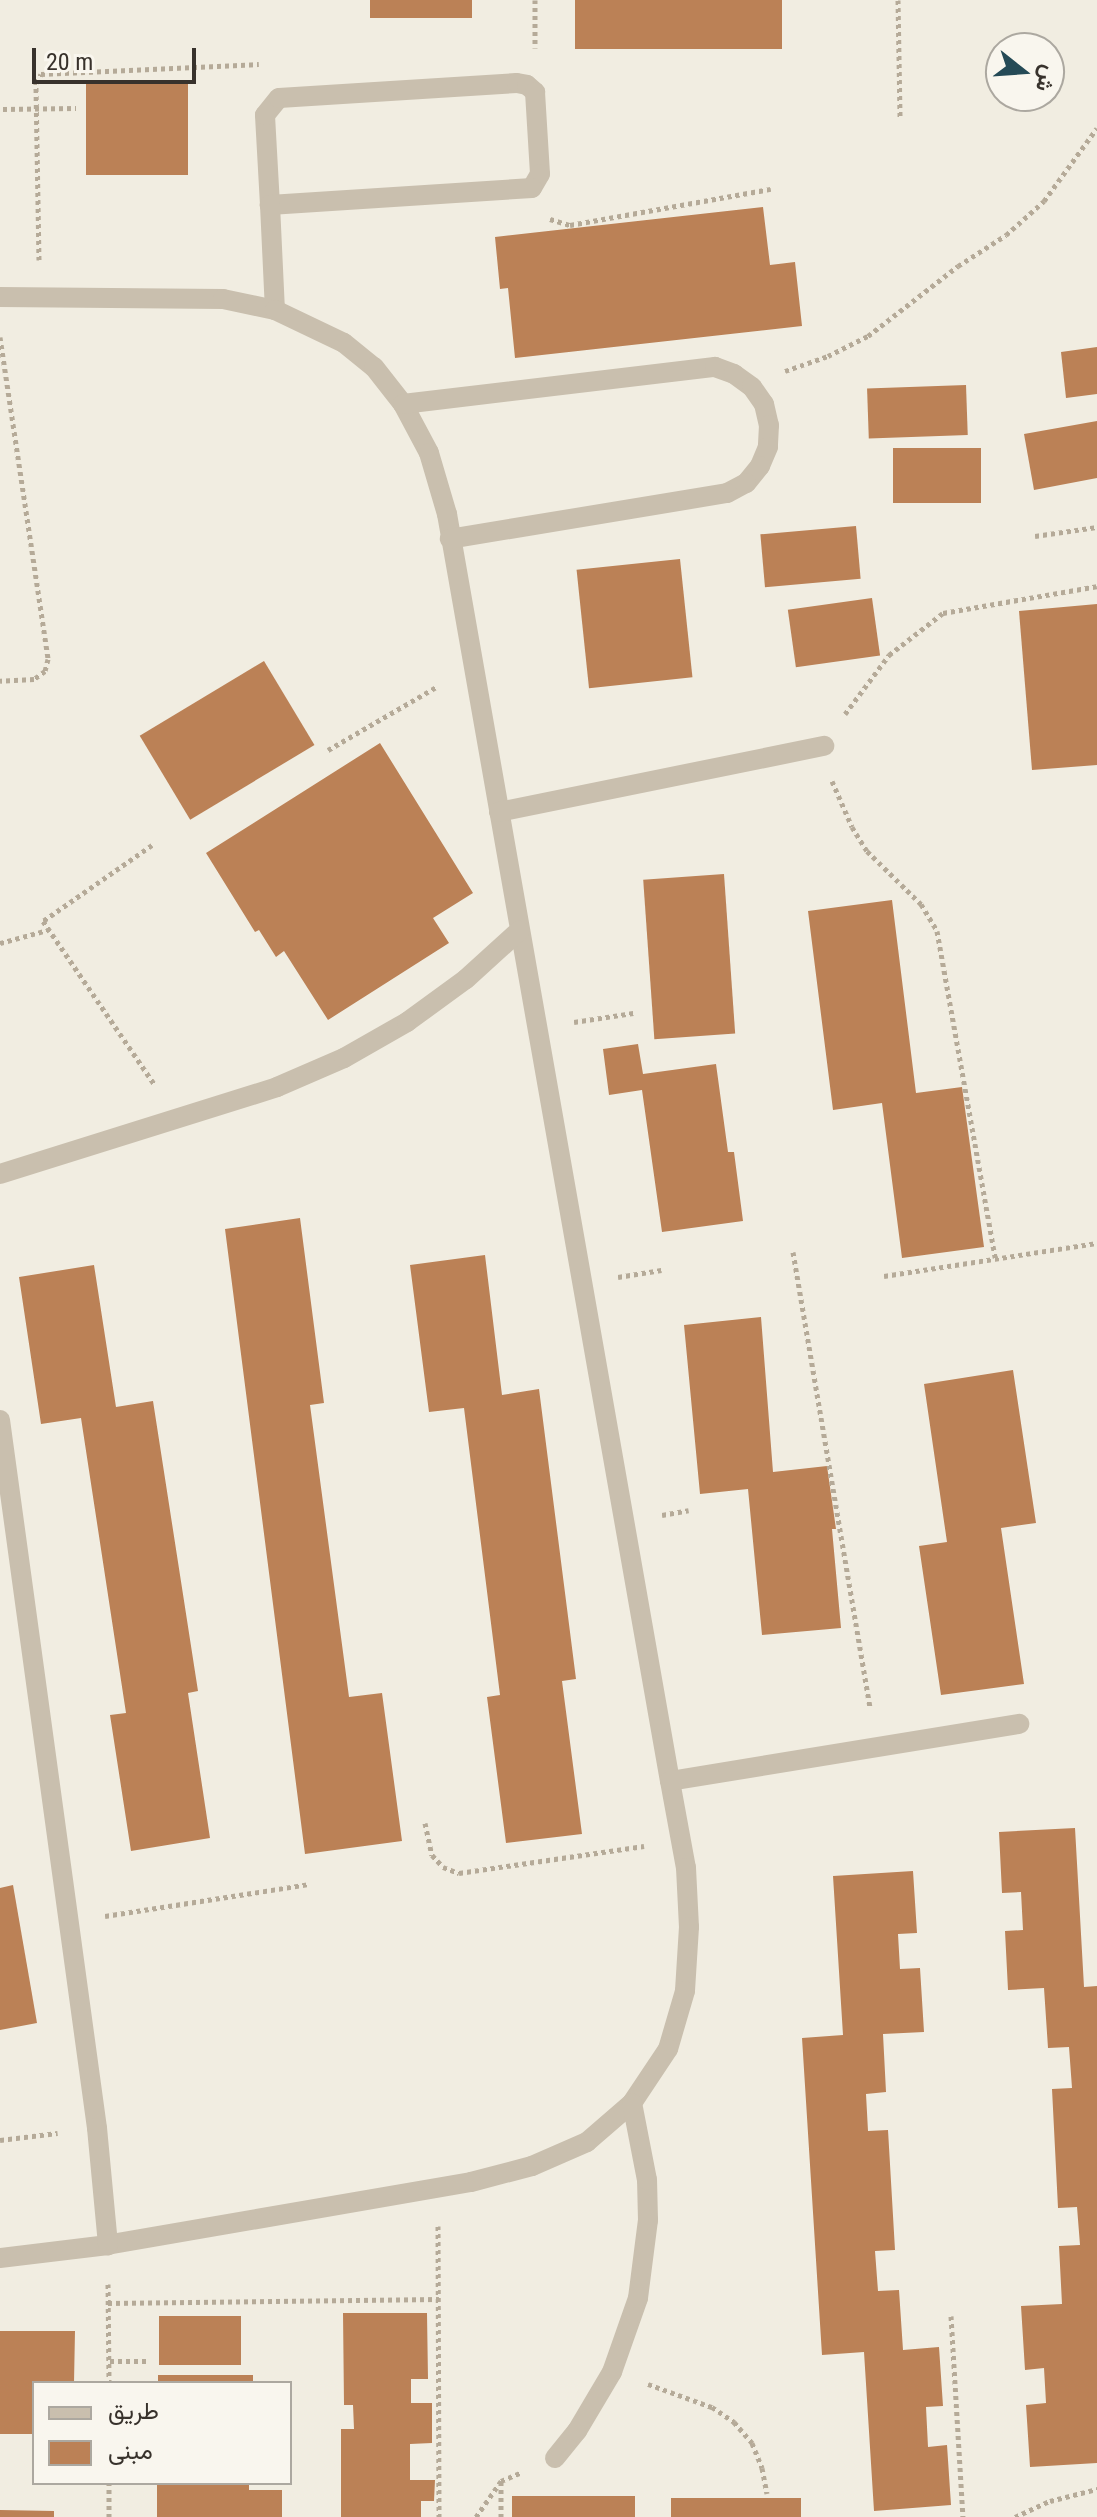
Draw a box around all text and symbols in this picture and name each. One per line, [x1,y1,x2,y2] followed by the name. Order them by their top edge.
[36,32,200,82] scale bar
[985,32,1065,112] north arrow
[46,48,93,76] text: 20 m
[1031,62,1062,95] text: ش
[32,2381,292,2485] legend
[108,2397,159,2425] text: طريق
[108,2437,153,2465] text: مبنى

